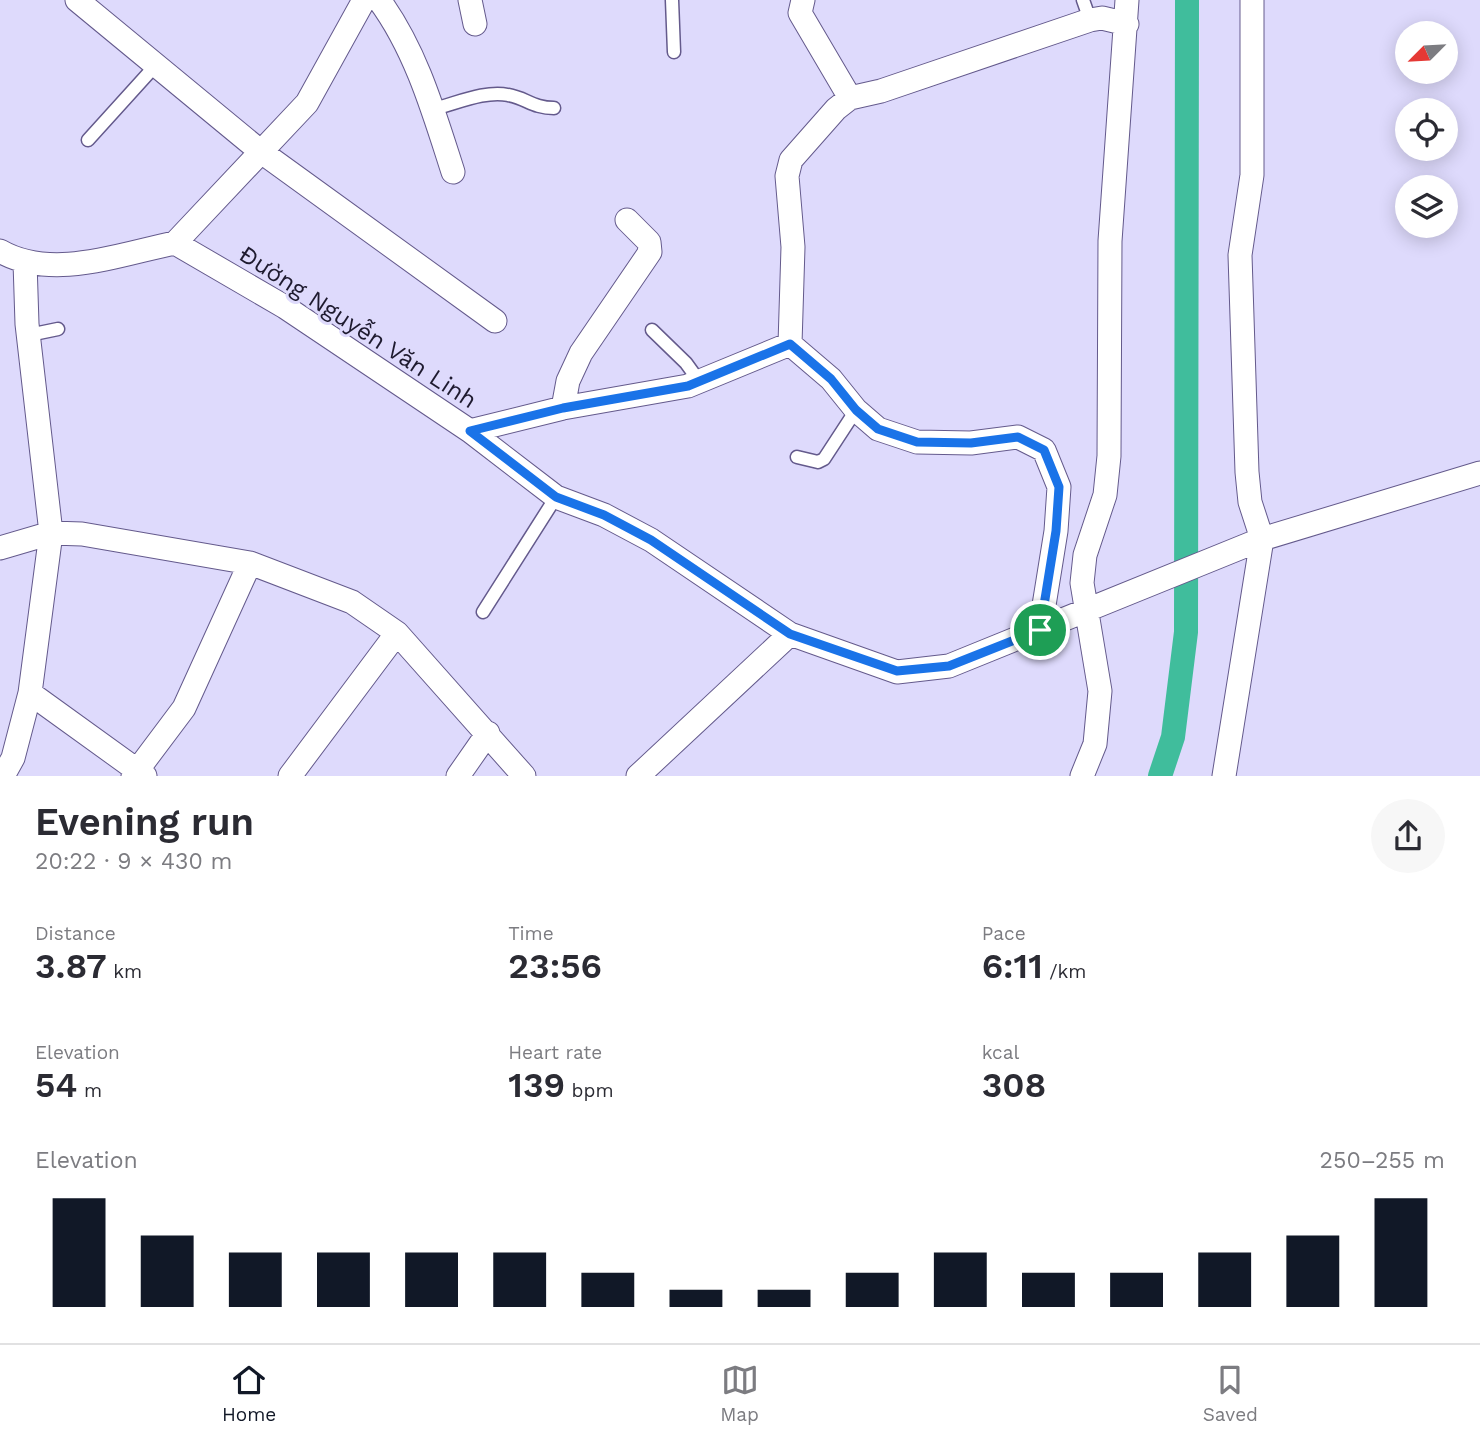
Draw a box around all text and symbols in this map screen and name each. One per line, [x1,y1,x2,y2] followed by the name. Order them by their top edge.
[1395,21,1458,84] north arrow
[1395,21,1458,238] map controls
[1395,98,1458,161] button: locate
[1395,175,1458,238] button: layers
[234,240,482,414] street label: Đường Nguyễn Văn Linh
[1010,600,1070,660] pin
[1021,611,1059,649] icon: arrive
[1371,799,1445,873] button: share
[35,800,254,844] text: Evening run
[35,848,233,875] text: 20:22 · 9 × 430 m
[35,922,116,945] text: Distance
[508,922,554,945] text: Time
[982,922,1026,945] text: Pace
[35,945,107,987] text: 3.87
[508,945,602,987] text: 23:56
[982,945,1043,987] text: 6:11
[107,960,142,983] text: km
[1043,960,1086,983] text: /km
[35,1041,120,1064] text: Elevation
[508,1041,602,1064] text: Heart rate
[982,1041,1019,1064] text: kcal
[35,1064,78,1106] text: 54
[508,1064,565,1106] text: 139
[982,1064,1046,1106] text: 308
[78,1079,102,1102] text: m
[565,1079,614,1102] text: bpm
[35,1147,138,1174] text: Elevation
[1320,1147,1445,1174] text: 250–255 m
[222,1361,276,1426] tab: Home
[720,1361,759,1426] tab: Map
[1203,1361,1258,1426] tab: Saved

